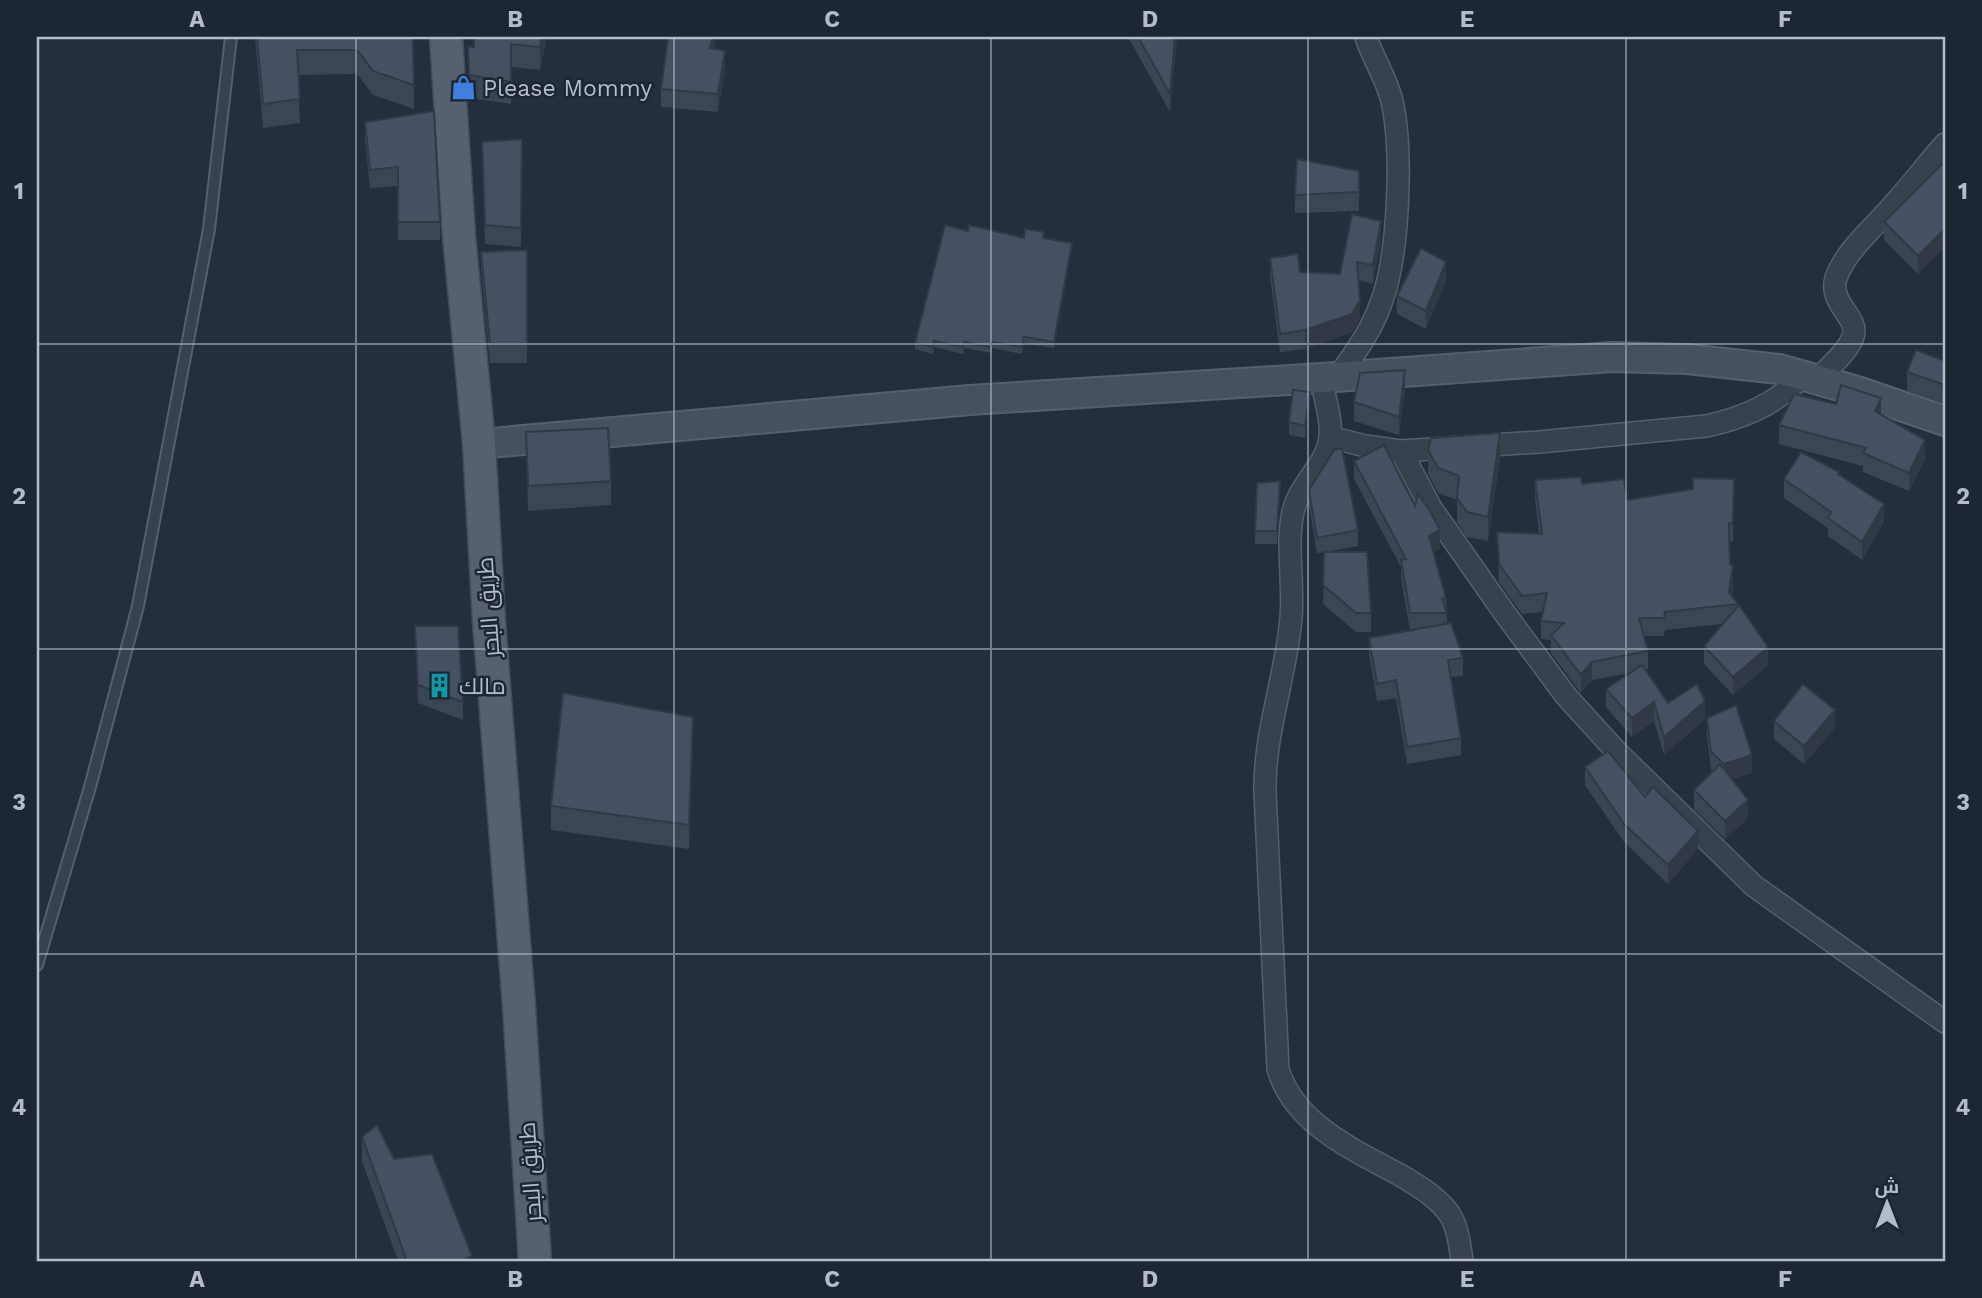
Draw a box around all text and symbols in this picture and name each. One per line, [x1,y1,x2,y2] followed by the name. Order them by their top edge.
[189,6,205,33] text: A
[507,6,523,33] text: B
[824,6,840,33] text: C
[1142,6,1158,33] text: D
[1460,6,1474,33] text: E
[1778,6,1792,33] text: F
[449,74,477,102] shop icon: Please Mommy
[483,75,652,102] place label: Please Mommy
[14,178,24,205] text: 1
[1958,178,1968,205] text: 1
[12,483,26,510] text: 2
[1956,483,1970,510] text: 2
[472,556,506,660] street label: طريق البحر
[425,672,453,700] building icon: مالك
[459,673,506,700] place label: مالك
[12,789,26,816] text: 3
[1956,789,1970,816] text: 3
[12,1094,27,1121] text: 4
[1956,1094,1971,1121] text: 4
[514,1121,548,1225] street label: طريق البحر
[1853,1168,1923,1238] north arrow
[1875,1175,1899,1198] text: ش
[189,1266,205,1293] text: A
[507,1266,523,1293] text: B
[824,1266,840,1293] text: C
[1142,1266,1158,1293] text: D
[1460,1266,1474,1293] text: E
[1778,1266,1792,1293] text: F

